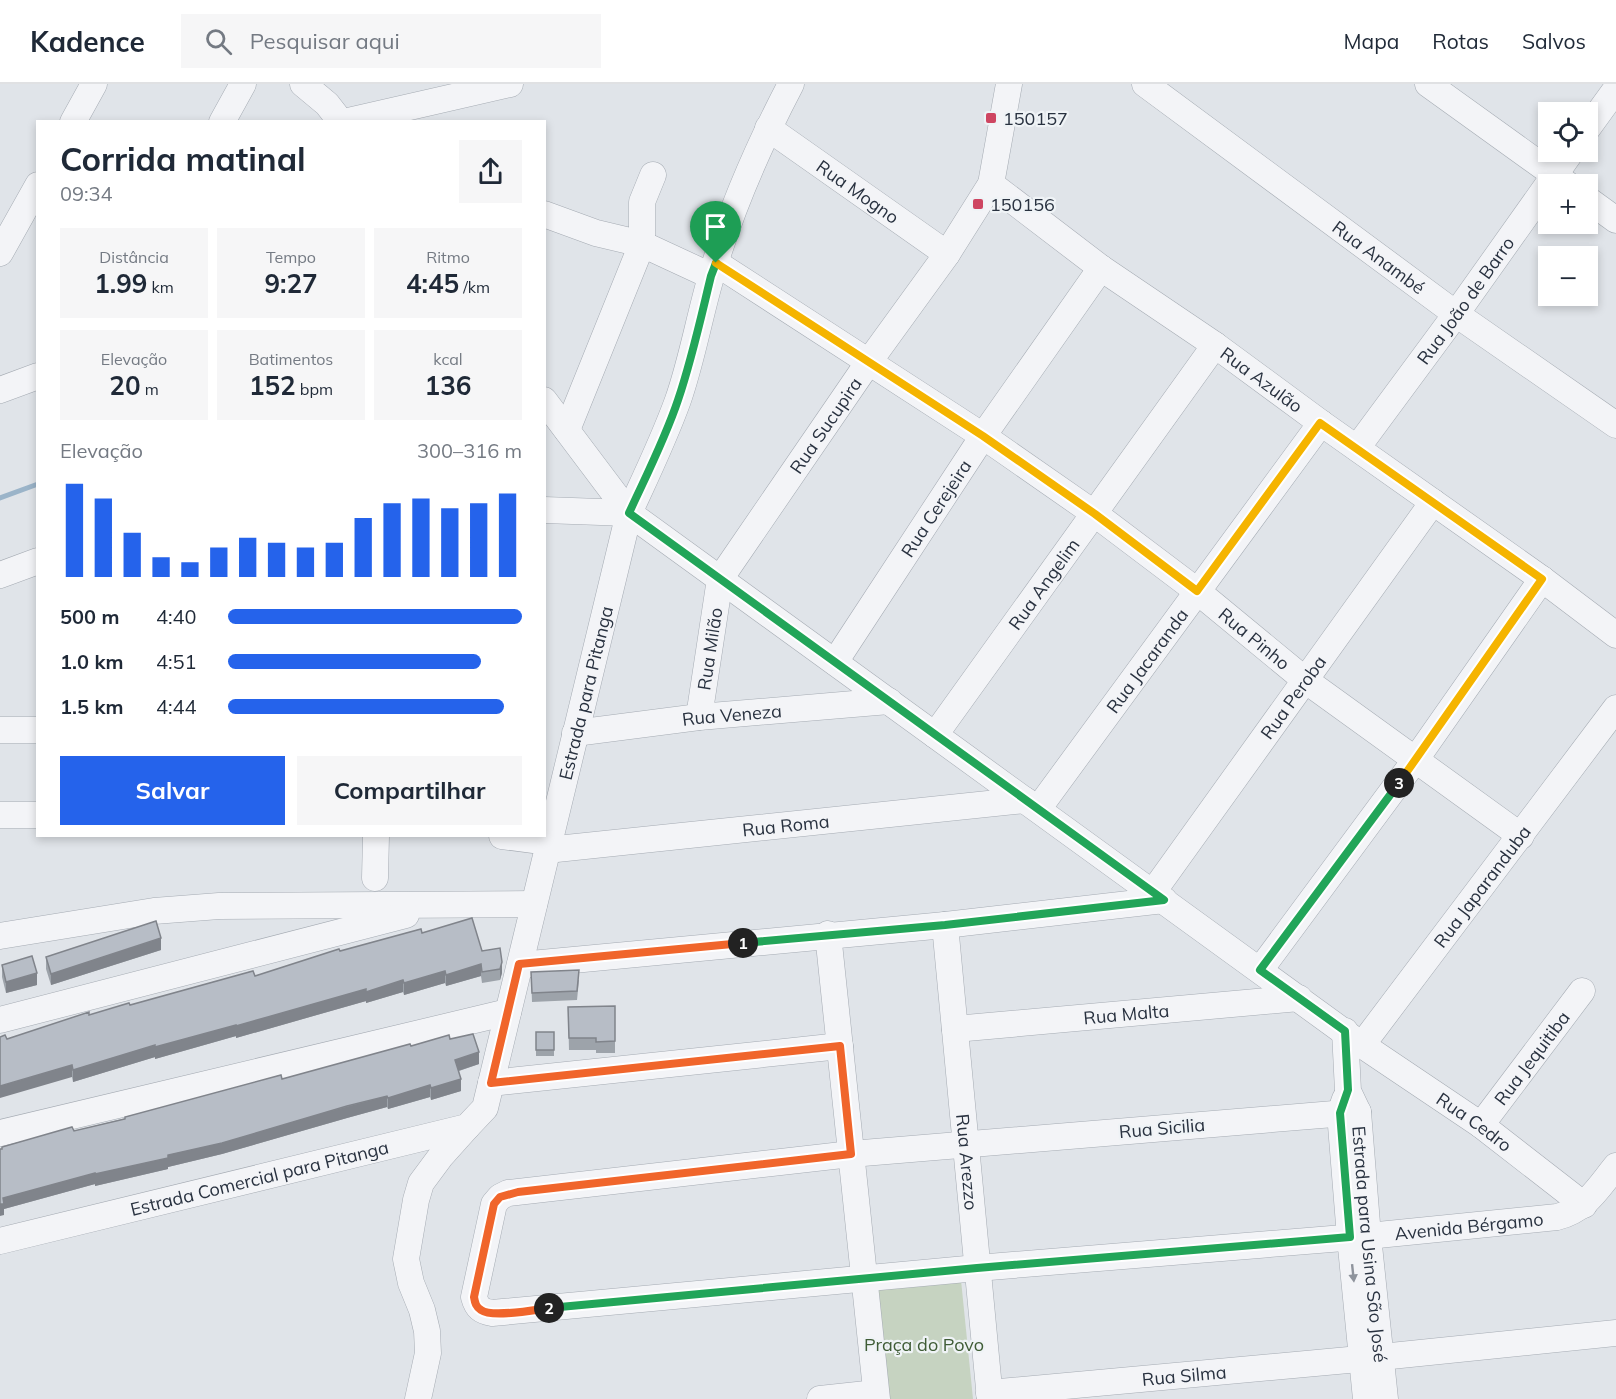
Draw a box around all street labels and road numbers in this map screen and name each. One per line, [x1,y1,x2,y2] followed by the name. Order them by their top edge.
[812,154,904,228] street label: Rua Mogno
[1328,215,1430,299] street label: Rua Anambé
[1411,232,1519,369] street label: Rua João de Barro
[1216,341,1308,417] street label: Rua Azulão
[784,373,866,478] street label: Rua Sucupira
[896,455,976,561] street label: Rua Cerejeira
[1003,534,1084,634] street label: Rua Angelim
[1214,602,1295,675] street label: Rua Pinho
[553,604,618,782] street label: Estrada para Pitanga
[1101,604,1193,718] street label: Rua Jacaranda
[692,606,727,692] street label: Rua Milão
[1255,651,1331,743] street label: Rua Peroba
[681,699,783,731] street label: Rua Veneza
[741,809,830,841] street label: Rua Roma
[1428,820,1535,952] street label: Rua Japaranduba
[1082,998,1170,1029] street label: Rua Malta
[1489,1006,1574,1109] street label: Rua Jequitiba
[1432,1087,1517,1156] street label: Rua Cedro
[951,1113,984,1211] street label: Rua Arezzo
[1118,1113,1206,1143] street label: Rua Sicilia
[1348,1125,1393,1363] street label: Estrada para Usina São José
[128,1135,391,1220] street label: Estrada Comercial para Pitanga
[1393,1207,1544,1245] street label: Avenida Bérgamo
[1141,1360,1227,1390] street label: Rua Silma

